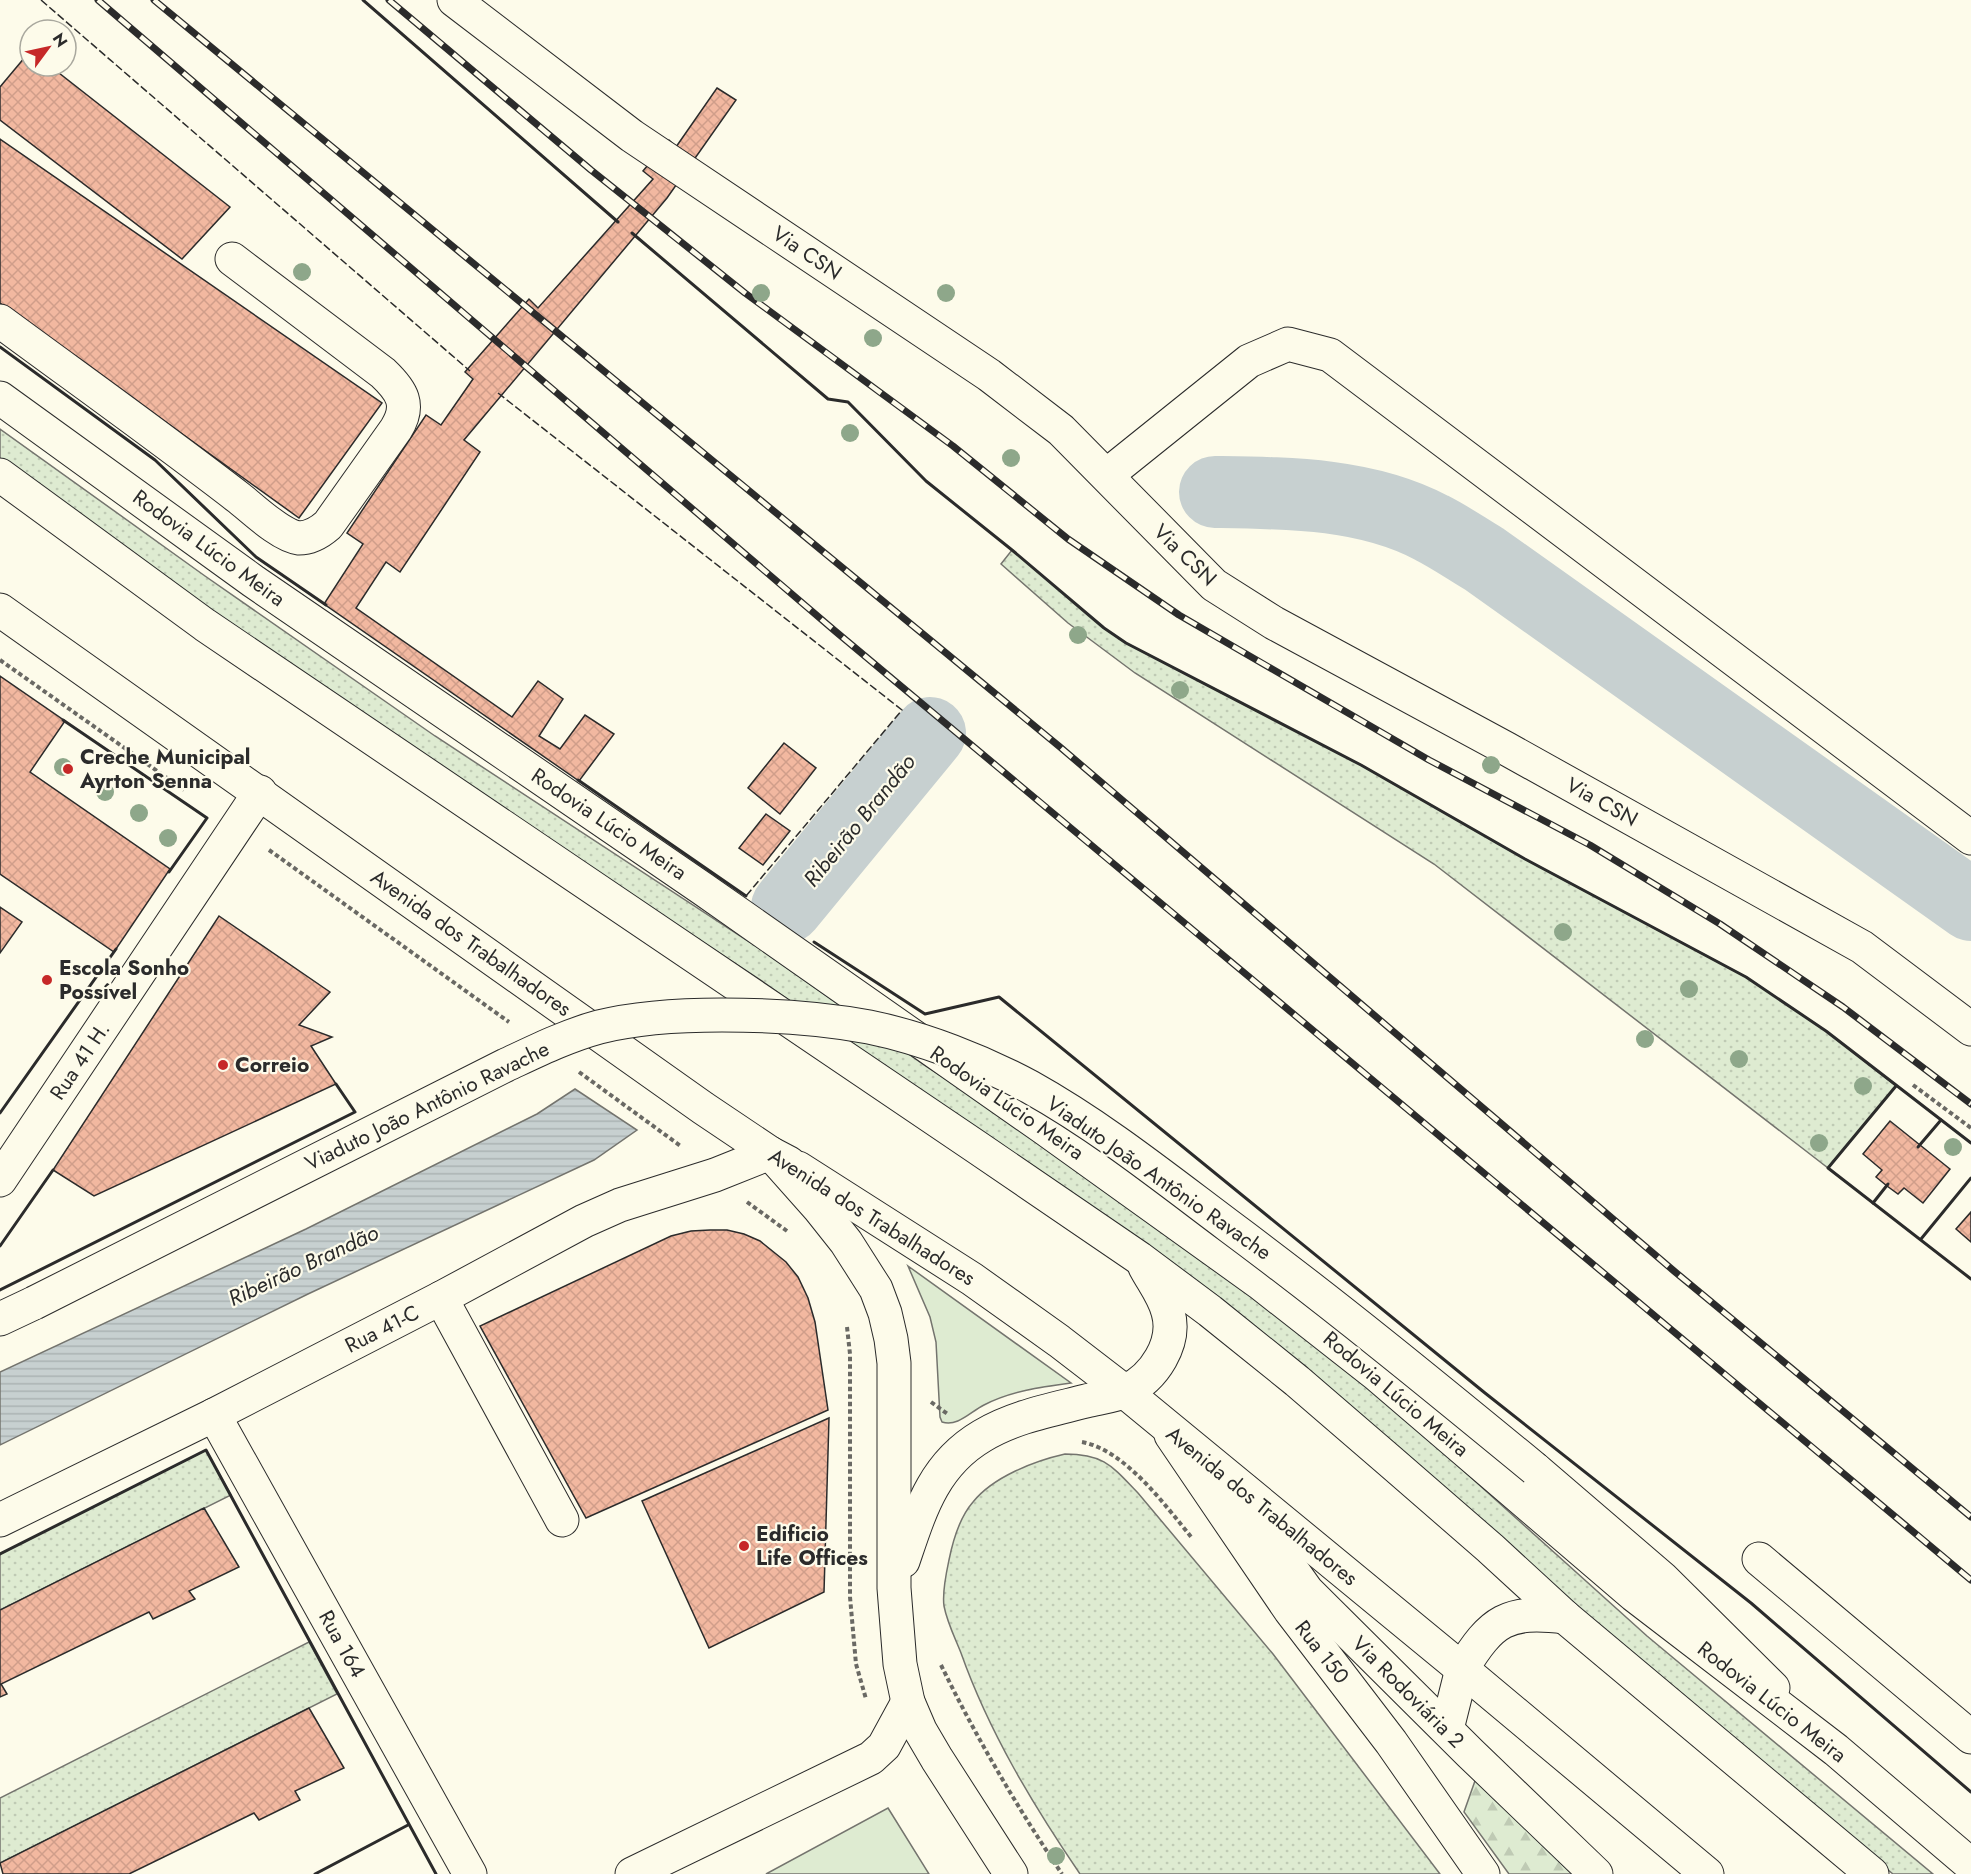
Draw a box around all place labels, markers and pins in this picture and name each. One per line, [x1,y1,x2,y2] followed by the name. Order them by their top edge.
[79,742,251,796] place label: Creche Municipal Ayrton Senna
[61,762,75,776] marker: Creche Municipal Ayrton Senna
[59,953,189,1007] place label: Escola Sonho Possível
[40,973,54,987] marker: Escola Sonho Possível
[235,1050,309,1080] place label: Correio
[216,1058,230,1072] marker: Correio
[756,1519,868,1573] place label: Edificio Life Offices
[737,1539,751,1553] marker: Edificio Life Offices

